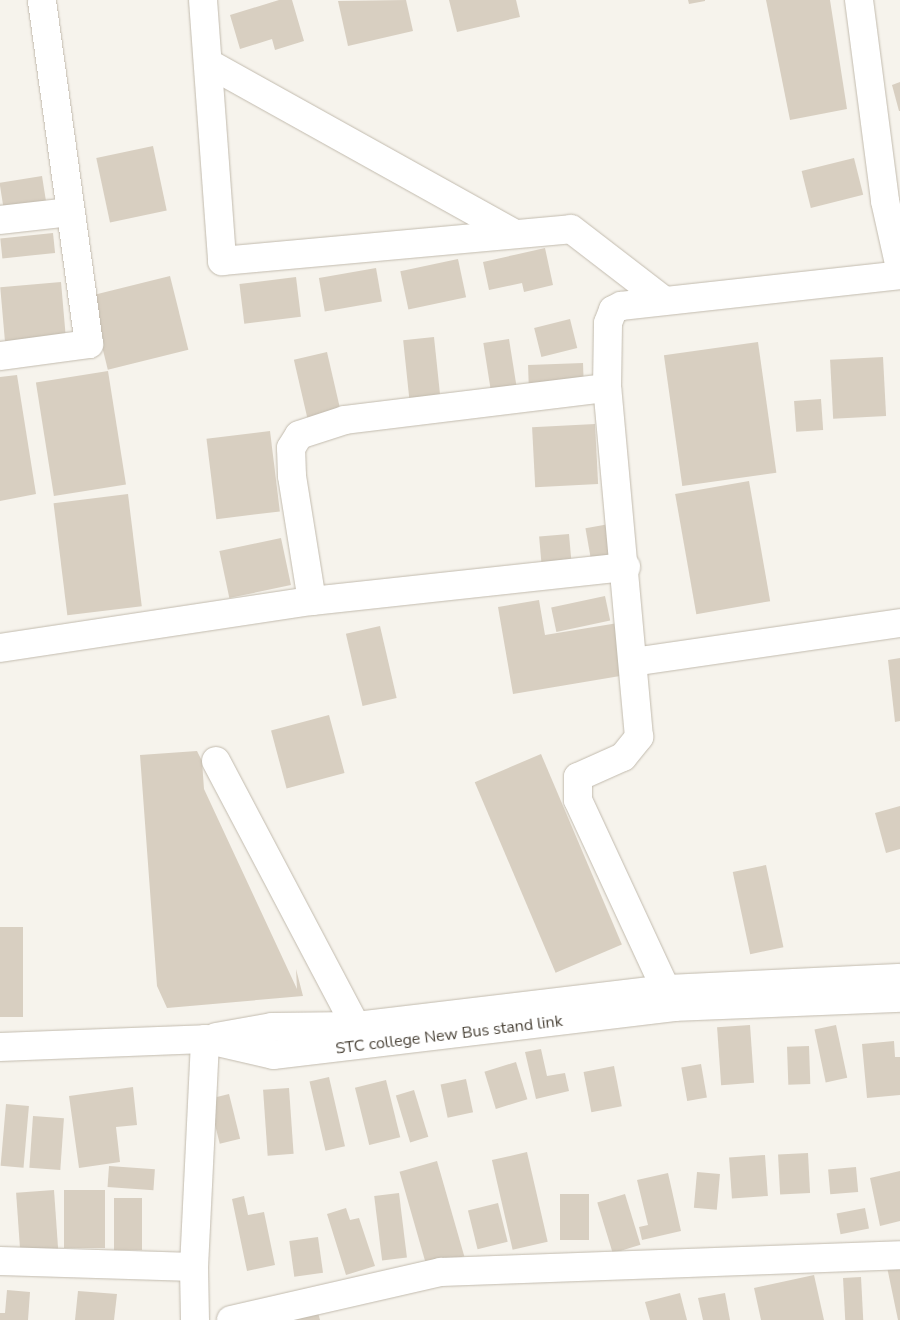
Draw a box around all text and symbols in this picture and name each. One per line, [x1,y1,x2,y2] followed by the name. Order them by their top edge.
[334,1012,564,1058] street label: STC college New Bus stand link

